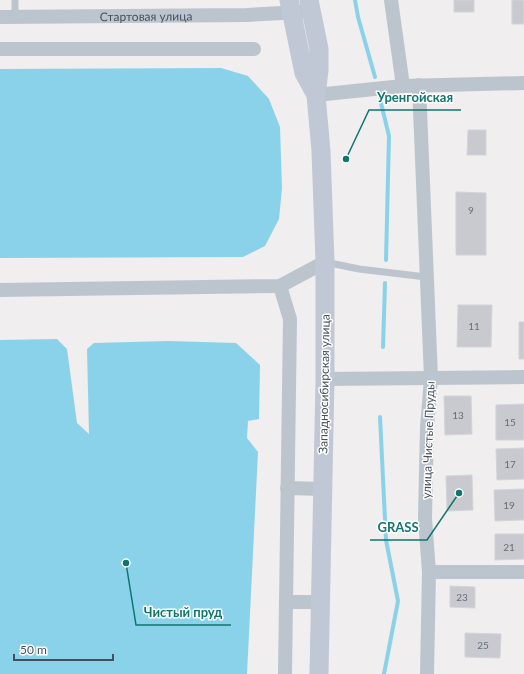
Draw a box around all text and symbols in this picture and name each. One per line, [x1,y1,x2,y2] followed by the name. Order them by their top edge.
[100,8,192,24] street label: Стартовая улица
[369,85,461,110] callout: Уренгойская
[376,89,453,105] text: Уренгойская
[468,204,474,216] house number: 9
[315,314,333,454] street label: Западносибирская улица
[468,320,480,332] house number: 11
[418,381,438,499] street label: улица Чистые Пруды
[452,409,464,421] house number: 13
[504,416,516,428] house number: 15
[504,458,516,470] house number: 17
[503,499,515,511] house number: 19
[370,515,427,540] callout: GRASS
[377,519,419,535] text: GRASS
[503,541,515,553] house number: 21
[456,591,468,603] house number: 23
[136,600,231,625] callout: Чистый пруд
[144,604,223,620] text: Чистый пруд
[14,636,113,662] scale bar
[477,639,489,651] house number: 25
[20,642,47,657] text: 50 m

